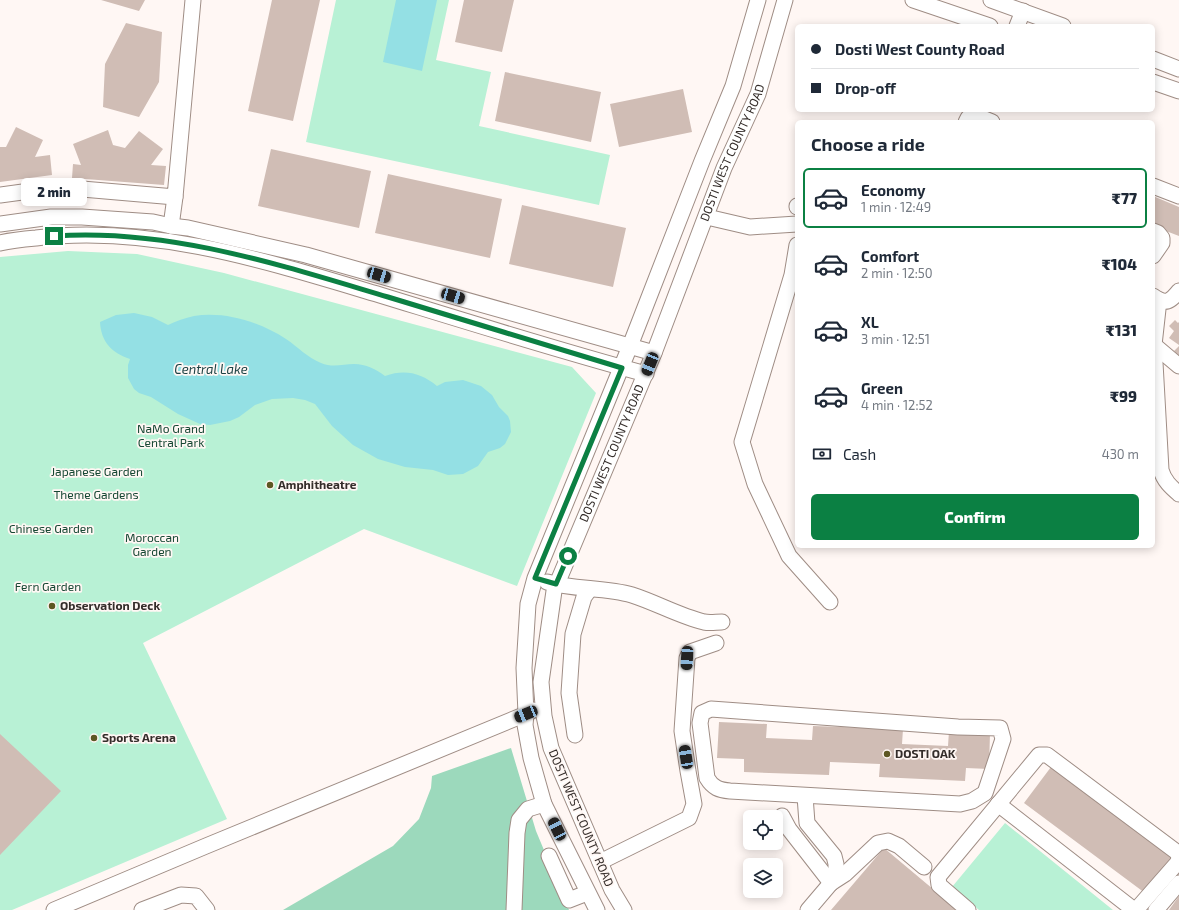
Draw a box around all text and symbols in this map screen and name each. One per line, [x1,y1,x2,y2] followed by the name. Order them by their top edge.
[835,40,1005,58] text: Dosti West County Road
[835,79,896,97] text: Drop-off
[696,82,766,223] street label: DOSTI WEST COUNTY ROAD
[811,133,925,155] text: Choose a ride
[21,178,87,206] callout: 2 min
[813,180,849,216] icon: car
[861,181,926,199] text: Economy
[37,184,71,200] text: 2 min
[1112,189,1137,207] text: ₹77
[861,199,931,215] text: 1 min · 12:49
[45,227,63,245] route end
[813,246,849,282] icon: car
[861,247,919,265] text: Comfort
[1102,255,1137,273] text: ₹104
[861,265,933,281] text: 2 min · 12:50
[366,266,392,284] car
[440,287,466,305] car
[813,312,849,348] icon: car
[861,313,879,331] text: XL
[1106,321,1137,339] text: ₹131
[861,331,930,347] text: 3 min · 12:51
[640,351,660,377] car
[174,361,248,377] water label: Central Lake
[813,378,849,414] icon: car
[861,379,903,397] text: Green
[576,382,646,524] street label: DOSTI WEST COUNTY ROAD
[1110,387,1137,405] text: ₹99
[861,397,933,413] text: 4 min · 12:52
[137,421,205,449] park label: NaMo Grand Central Park
[811,443,833,465] icon: cash
[843,445,876,463] text: Cash
[1102,446,1139,462] text: 430 m
[51,464,143,478] park label: Japanese Garden
[278,477,357,491] place label: Amphitheatre
[265,480,275,490] marker: Amphitheatre
[53,487,139,501] park label: Theme Gardens
[811,494,1139,540] button: Confirm
[9,521,93,535] park label: Chinese Garden
[125,530,179,558] park label: Moroccan Garden
[559,547,577,565] route start
[15,579,81,593] park label: Fern Garden
[60,598,160,612] place label: Observation Deck
[47,601,57,611] marker: Observation Deck
[680,646,694,670] car
[513,704,539,724] car
[102,730,176,744] place label: Sports Arena
[89,733,99,743] marker: Sports Arena
[678,744,694,770] car
[895,746,956,760] place label: DOSTI OAK
[547,747,617,888] street label: DOSTI WEST COUNTY ROAD
[882,749,892,759] marker: DOSTI OAK
[743,810,783,898] map controls
[743,810,783,850] button: locate
[546,816,568,842] car
[743,858,783,898] button: layers

